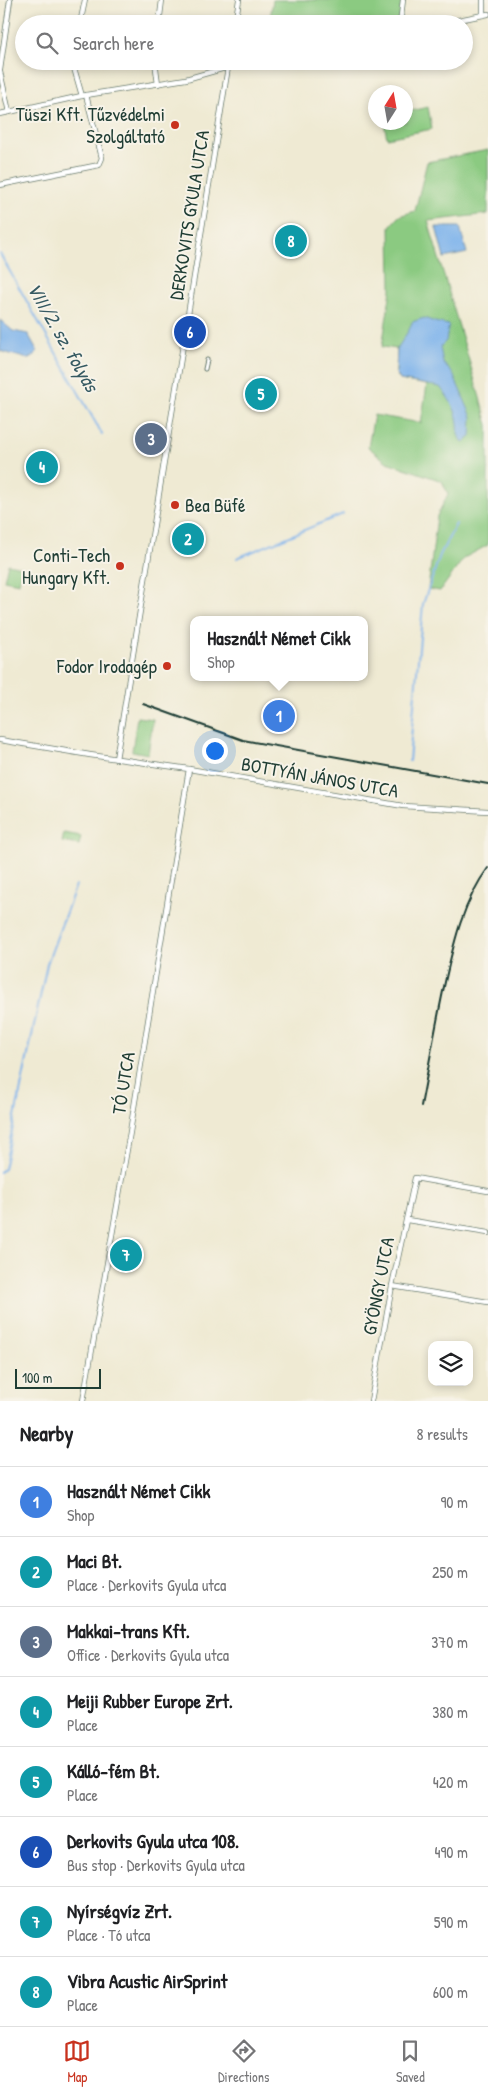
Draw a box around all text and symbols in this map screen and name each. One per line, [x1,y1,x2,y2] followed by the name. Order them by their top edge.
[15,15,473,70] search box
[33,29,61,57] icon: search
[73,30,154,56] text: Search here
[368,85,413,130] north arrow
[16,101,165,149] place label: Tüszi Kft. Tűzvédelmi Szolgáltató
[169,119,181,131] marker: Tüszi Kft. Tűzvédelmi Szolgáltató
[163,128,215,302] street label: DERKOVITS GYULA UTCA
[275,222,307,260] pin: 8
[20,277,107,399] water label: VIII/2. sz. folyás
[174,313,206,351] pin: 6
[245,375,277,413] pin: 5
[135,420,167,458] pin: 3
[26,448,58,486] pin: 4
[185,492,246,518] place label: Bea Büfé
[169,499,181,511] marker: Bea Büfé
[172,520,204,558] pin: 2
[22,542,110,590] place label: Conti-Tech Hungary Kft.
[114,560,126,572] marker: Conti-Tech Hungary Kft.
[190,616,368,681] popup
[207,625,351,651] text: Használt Német Cikk
[207,651,235,673] text: Shop
[56,653,157,679] place label: Fodor Irodagép
[161,660,173,672] marker: Fodor Irodagép
[263,697,295,735] pin: 1
[202,738,228,764] your location
[239,750,401,804] street label: BOTTYÁN JÁNOS UTCA
[105,1050,141,1116] street label: TÓ UTCA
[356,1235,400,1337] street label: GYÖNGY UTCA
[110,1236,142,1274] pin: 7
[428,1341,473,1386] map controls
[428,1341,473,1386] button: layers
[15,1366,101,1389] scale bar
[22,1368,52,1387] text: 100 m
[20,1419,73,1448] text: Nearby
[416,1423,468,1445] text: 8 results
[67,1478,210,1504] text: Használt Német Cikk
[33,1491,39,1513] text: 1
[440,1491,468,1513] text: 90 m
[67,1504,94,1526] text: Shop
[67,1548,122,1574] text: Maci Bt.
[32,1561,40,1583] text: 2
[432,1561,468,1583] text: 250 m
[67,1574,226,1596] text: Place · Derkovits Gyula utca
[67,1618,190,1644] text: Makkai-trans Kft.
[32,1631,40,1653] text: 3
[431,1631,468,1653] text: 370 m
[67,1644,229,1666] text: Office · Derkovits Gyula utca
[67,1688,233,1714] text: Meiji Rubber Europe Zrt.
[33,1701,39,1723] text: 4
[432,1701,468,1723] text: 380 m
[67,1714,98,1736] text: Place
[67,1758,160,1784] text: Kálló-fém Bt.
[33,1771,39,1793] text: 5
[433,1771,468,1793] text: 420 m
[67,1784,98,1806] text: Place
[67,1828,239,1854] text: Derkovits Gyula utca 108.
[33,1841,39,1863] text: 6
[434,1841,468,1863] text: 490 m
[67,1854,245,1876] text: Bus stop · Derkovits Gyula utca
[67,1898,172,1924] text: Nyírségvíz Zrt.
[32,1911,40,1933] text: 7
[434,1911,468,1933] text: 590 m
[67,1924,150,1946] text: Place · Tó utca
[67,1968,227,1994] text: Vibra Acustic AirSprint
[33,1981,39,2003] text: 8
[433,1981,468,2003] text: 600 m
[67,1994,98,2016] text: Place
[63,2037,91,2086] tab: Map
[218,2037,269,2086] tab: Directions
[396,2037,425,2086] tab: Saved

